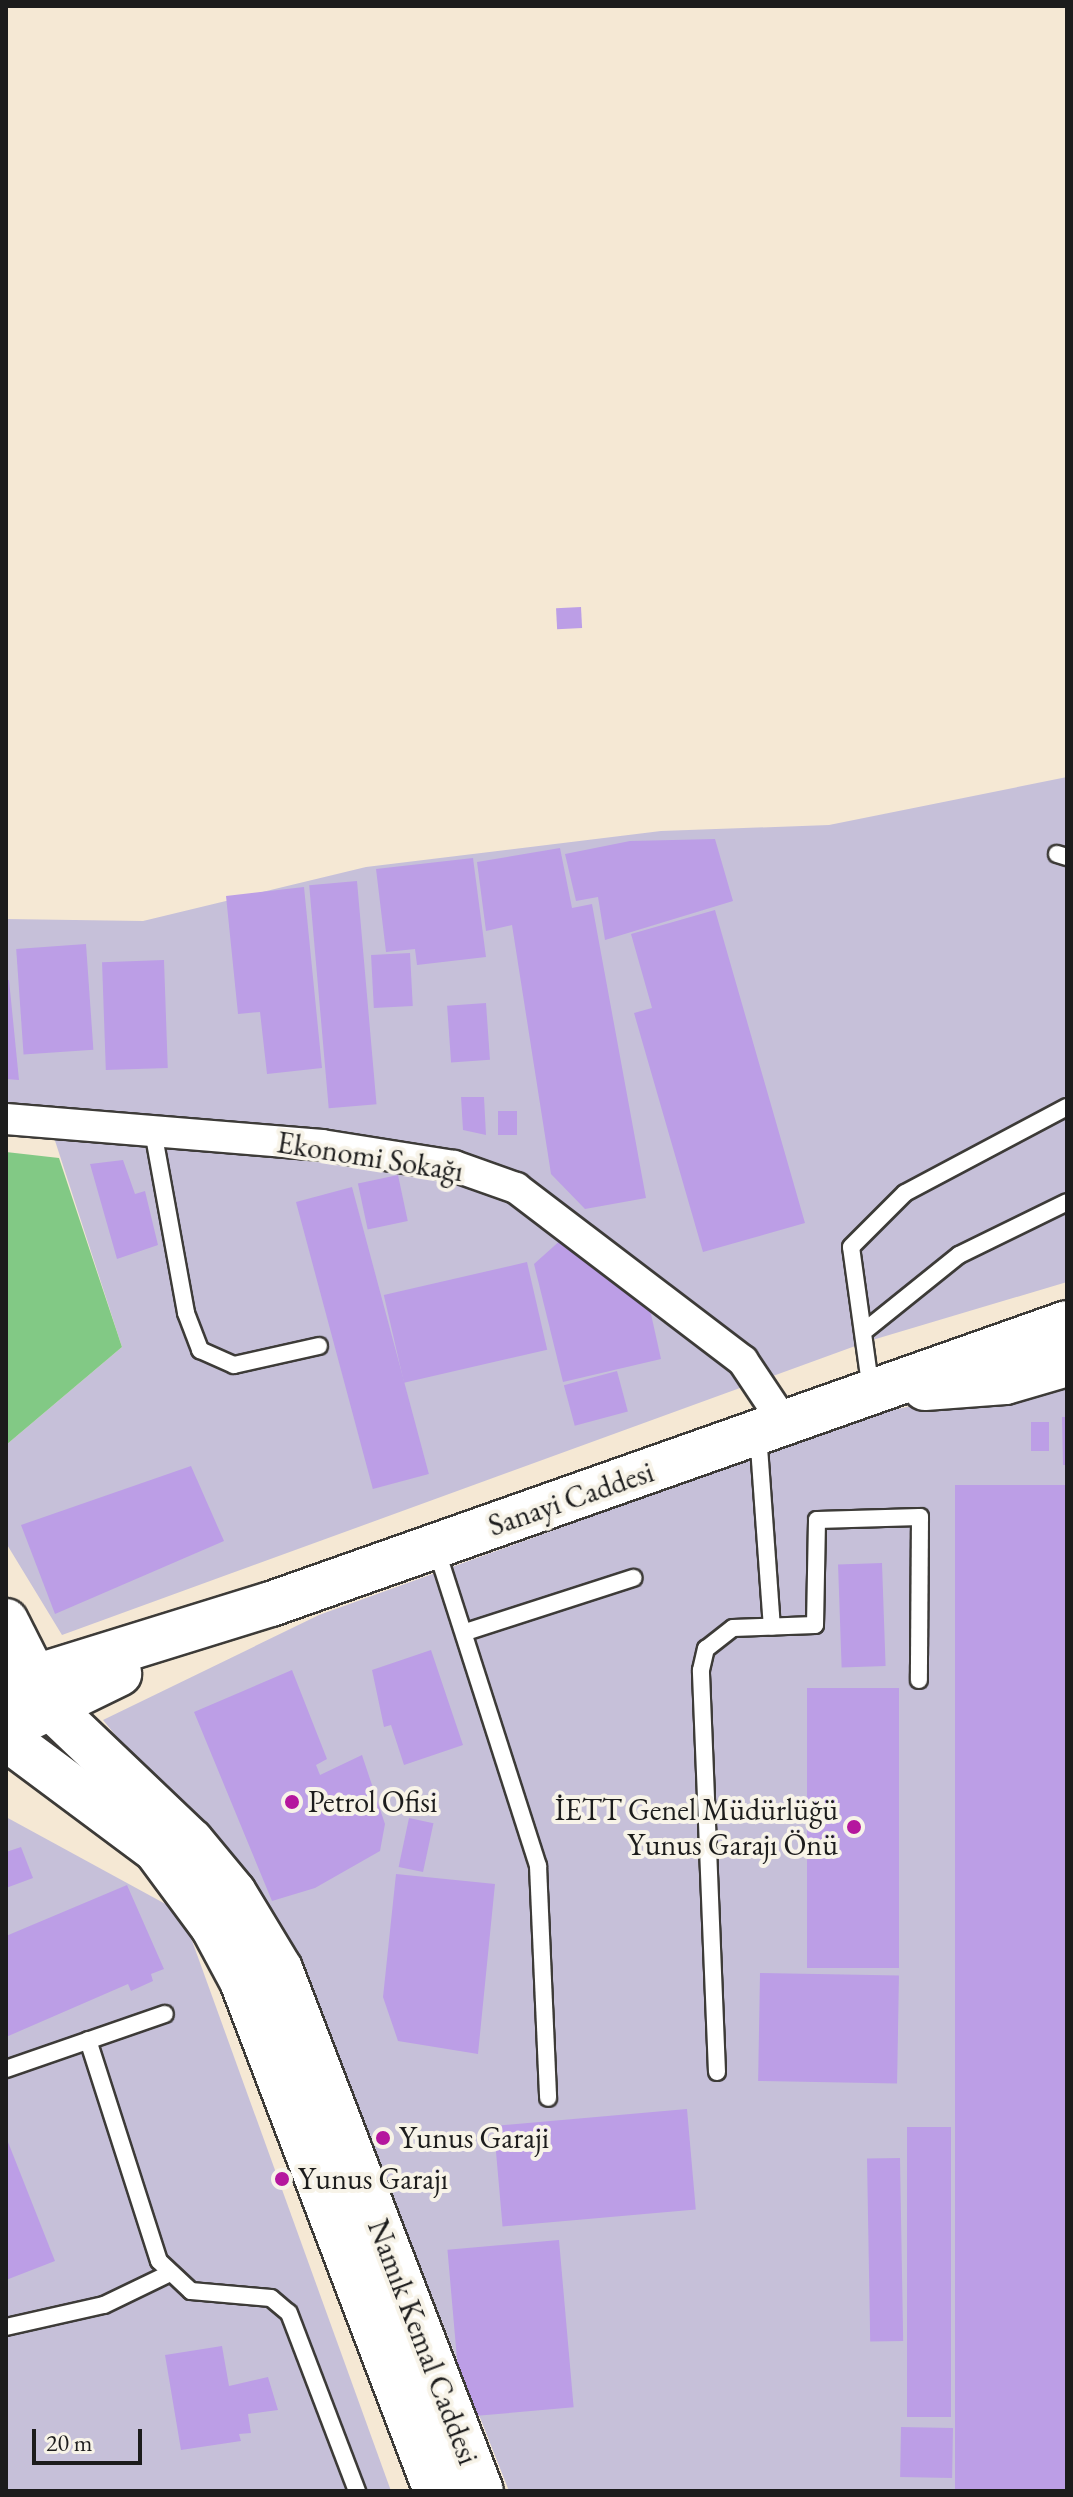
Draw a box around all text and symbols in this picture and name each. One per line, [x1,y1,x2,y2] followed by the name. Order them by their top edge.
[274,1125,466,1189] street label: Ekonomi Sokağı
[484,1454,658,1544] street label: Sanayi Caddesi
[308,1784,437,1820] place label: Petrol Ofisi
[555,1792,838,1862] place label: İETT Genel Müdürlüğü Yunus Garajı Önü
[283,1793,301,1811] marker: Petrol Ofisi
[845,1818,863,1836] marker: İETT Genel Müdürlüğü Yunus Garajı Önü
[399,2120,549,2156] place label: Yunus Garaji
[374,2129,392,2147] marker: Yunus Garaji
[298,2161,448,2197] place label: Yunus Garajı
[273,2170,291,2188] marker: Yunus Garajı
[360,2214,486,2470] street label: Namık Kemal Caddesi
[36,2413,146,2463] scale bar
[46,2427,93,2458] text: 20 m

